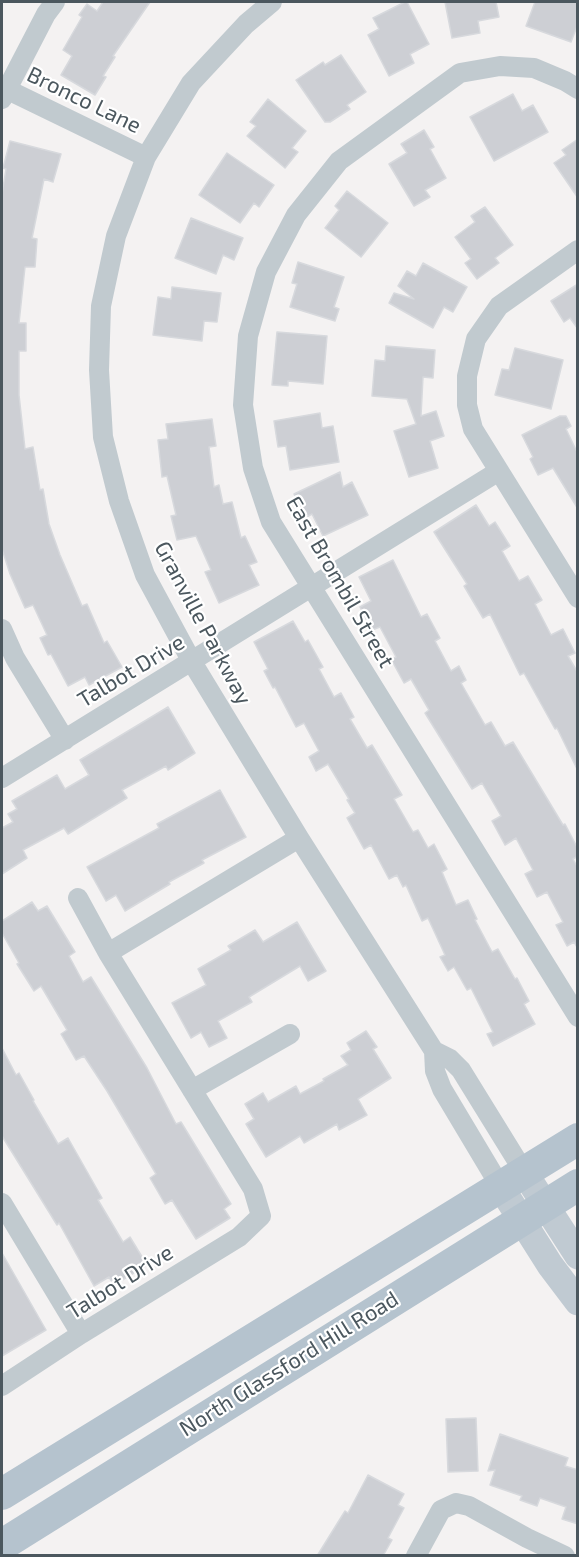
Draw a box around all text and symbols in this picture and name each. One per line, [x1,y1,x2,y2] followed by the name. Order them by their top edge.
[23,61,145,139] street label: Bronco Lane
[280,492,400,672] street label: East Brombil Street
[149,537,257,709] street label: Granville Parkway
[73,629,189,713] street label: Talbot Drive
[62,1239,178,1325] street label: Talbot Drive
[175,1286,403,1442] street label: North Glassford Hill Road

